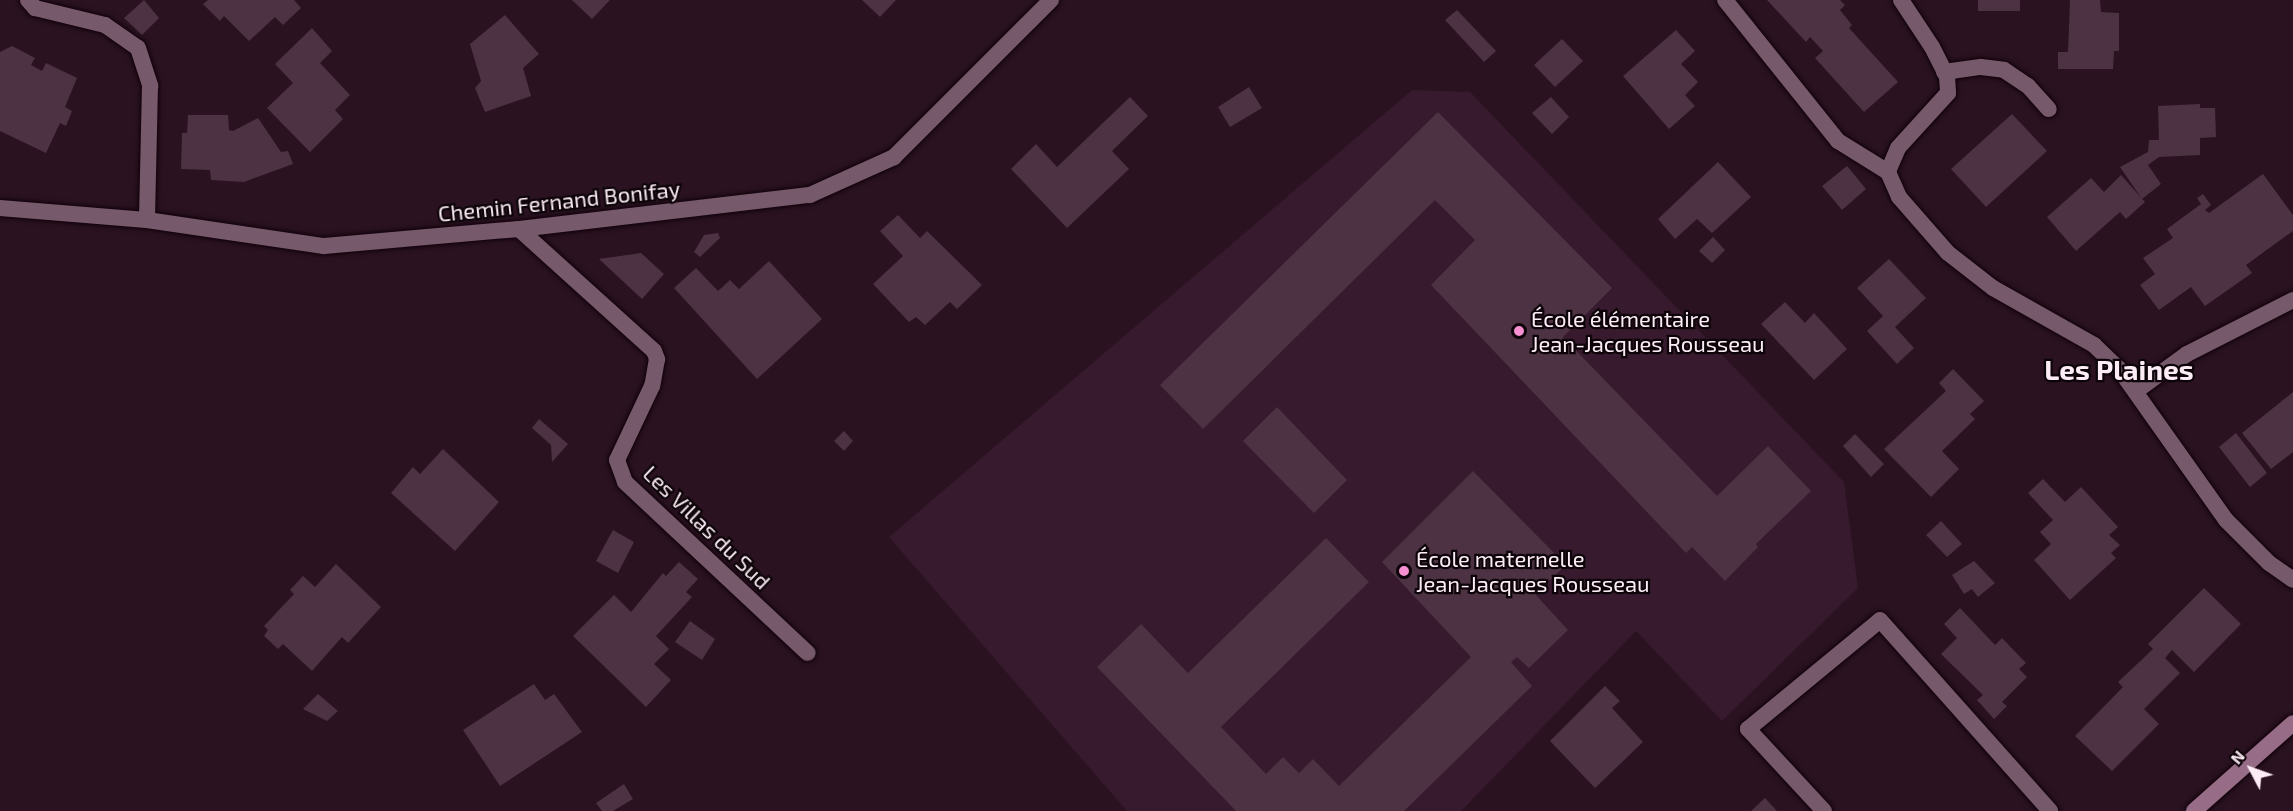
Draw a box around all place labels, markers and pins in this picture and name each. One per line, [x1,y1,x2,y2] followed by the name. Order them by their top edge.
[1531,305,1765,356] place label: École élémentaire Jean-Jacques Rousseau
[1512,324,1526,338] marker: École élémentaire Jean-Jacques Rousseau
[1416,545,1650,596] place label: École maternelle Jean-Jacques Rousseau
[1397,564,1411,578] marker: École maternelle Jean-Jacques Rousseau

